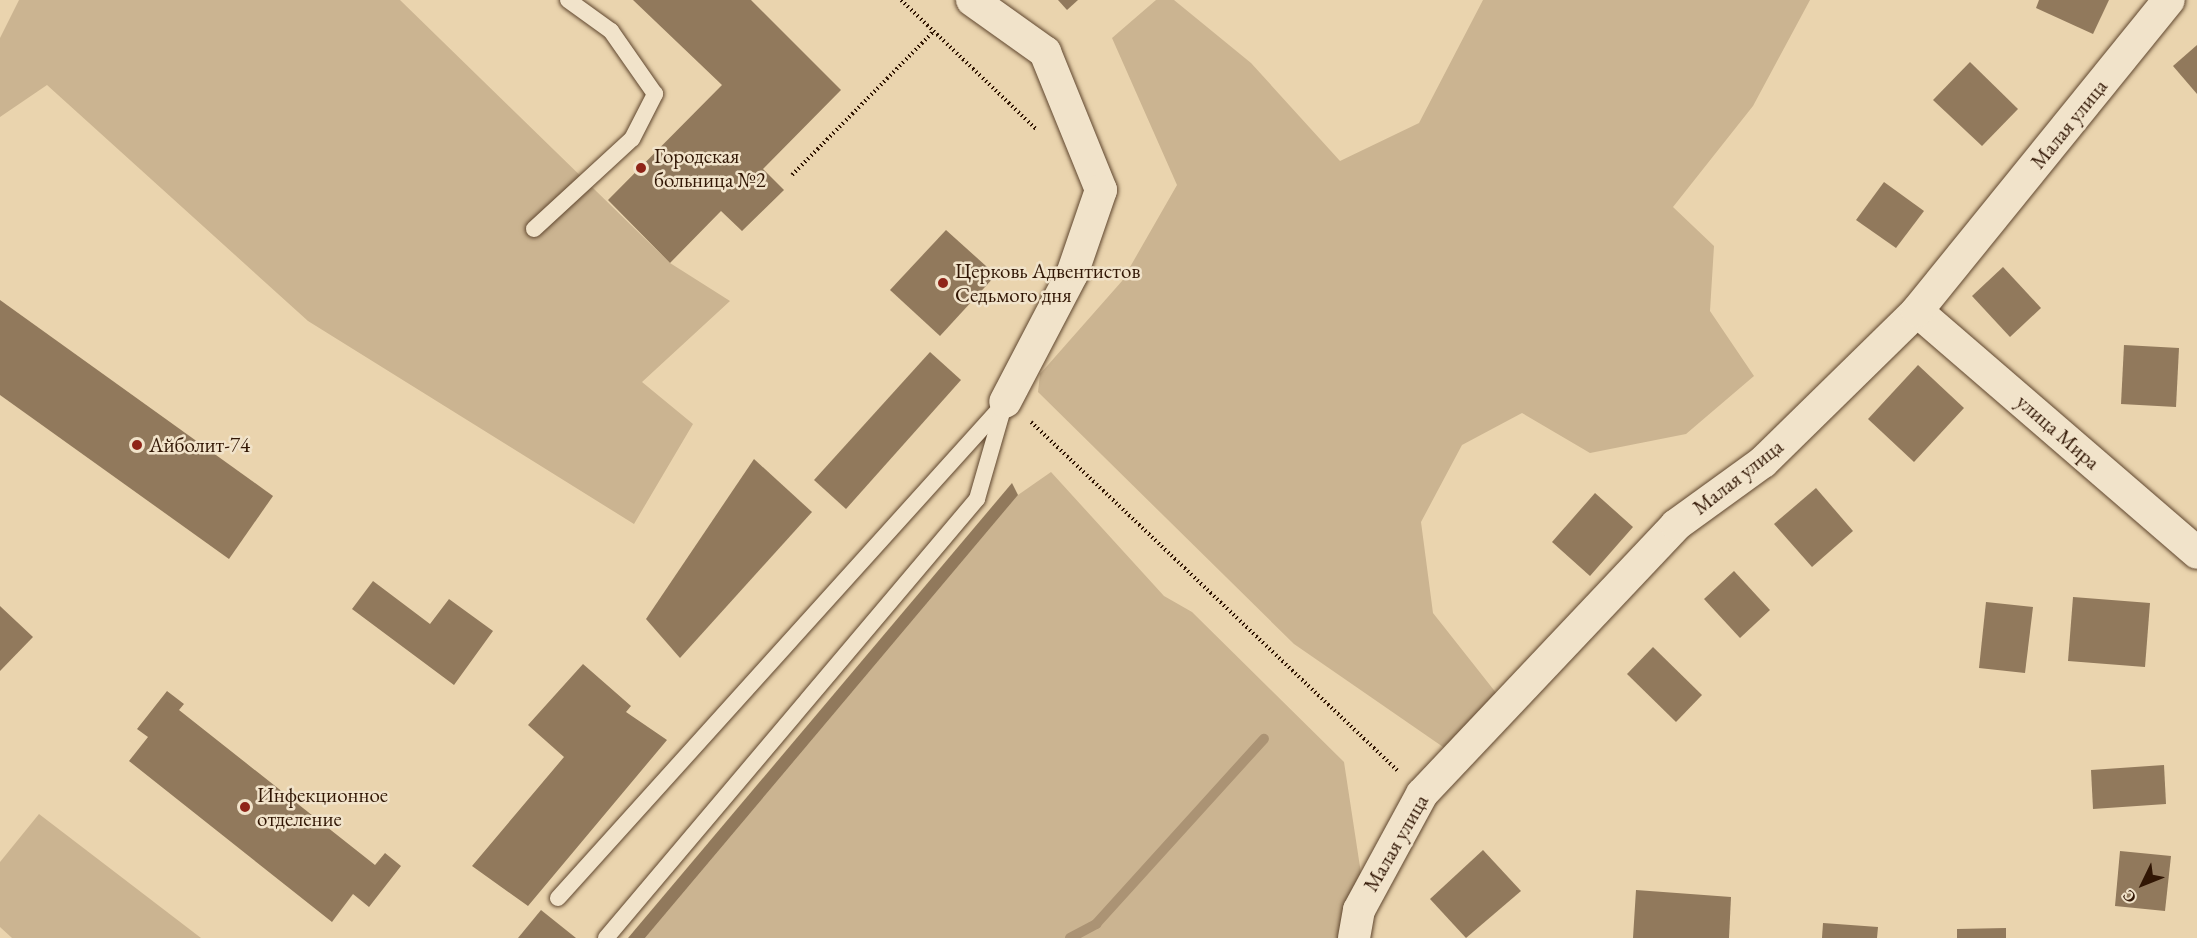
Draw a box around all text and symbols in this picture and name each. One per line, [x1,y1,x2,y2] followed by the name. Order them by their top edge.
[2025,74,2113,174] street label: Малая улица
[654,143,766,193] place label: Городская больница №2
[632,159,650,177] marker: Городская больница №2
[955,258,1140,308] place label: Церковь Адвентистов Седьмого дня
[936,276,950,290] marker: Церковь Адвентистов Седьмого дня
[2011,389,2105,475] street label: улица Мира
[149,432,250,458] place label: Айболит-74
[1688,434,1788,520] street label: Малая улица
[130,438,144,452] marker: Айболит-74
[257,782,388,832] place label: Инфекционное отделение
[1358,790,1434,896] street label: Малая улица
[238,800,252,814] marker: Инфекционное отделение
[2113,854,2173,914] north arrow
[2118,885,2141,908] text: С

